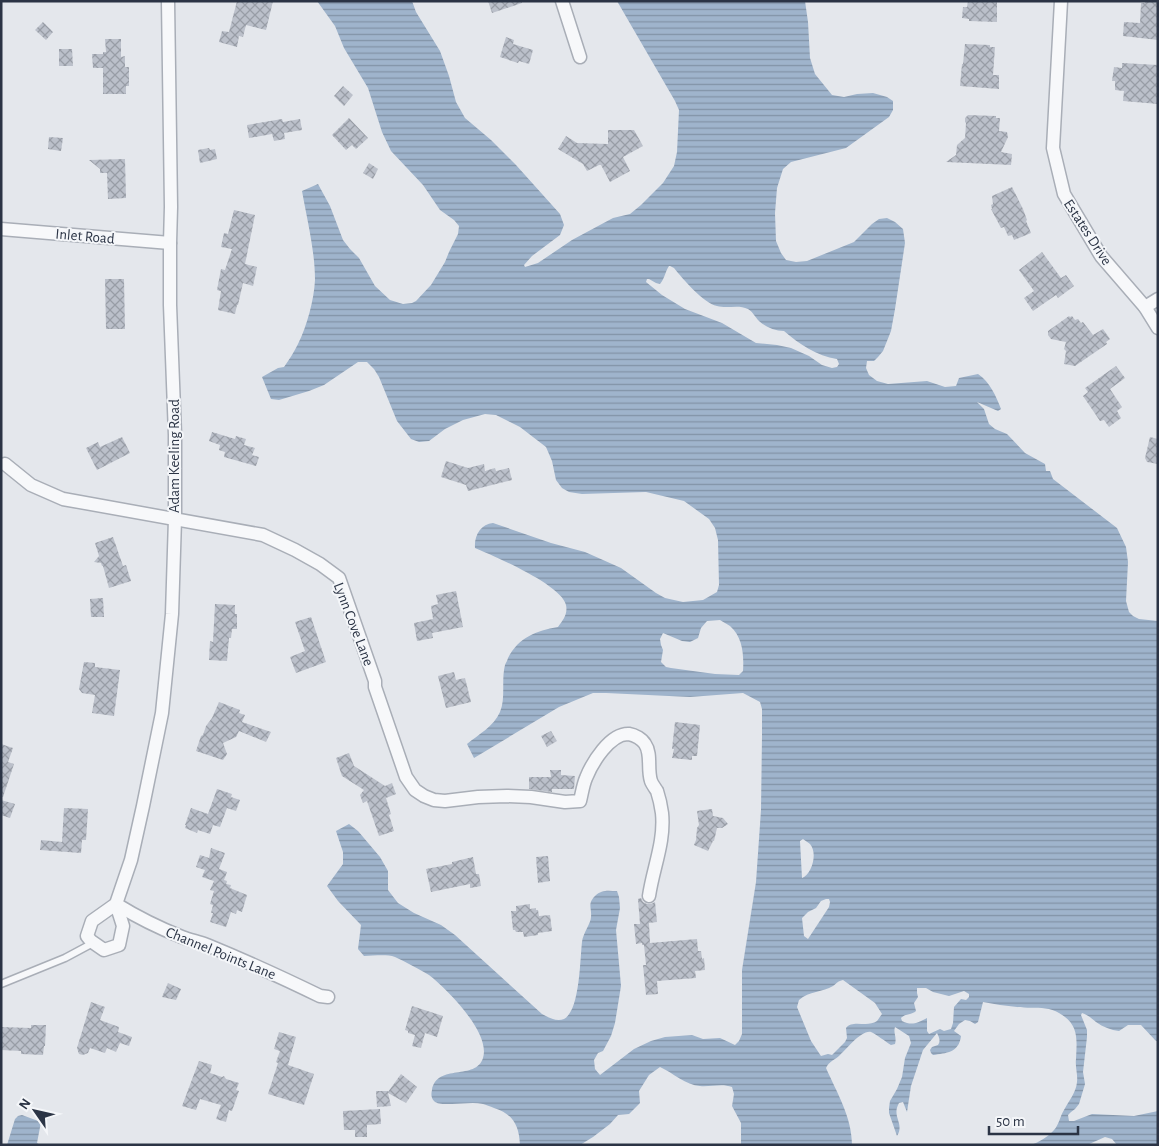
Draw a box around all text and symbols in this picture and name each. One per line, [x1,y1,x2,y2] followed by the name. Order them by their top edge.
[1061,197,1114,268] street label: Estates Drive
[55,226,115,247] street label: Inlet Road
[167,399,182,513] street label: Adam Keeling Road
[331,580,376,668] street label: Lynn Cove Lane
[164,925,278,982] street label: Channel Points Lane
[10,1086,60,1136] north arrow
[17,1096,34,1112] text: N
[989,1104,1078,1136] scale bar
[996,1114,1025,1129] text: 50 m

